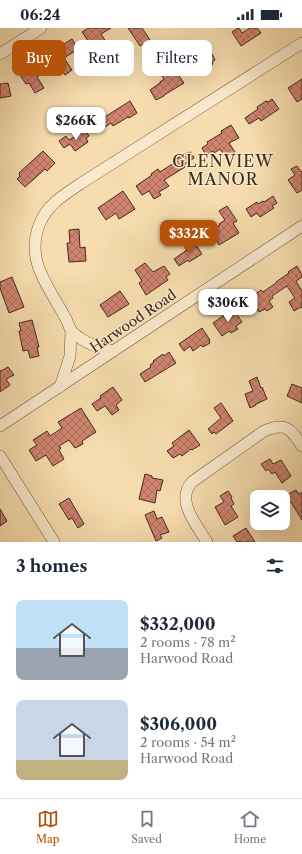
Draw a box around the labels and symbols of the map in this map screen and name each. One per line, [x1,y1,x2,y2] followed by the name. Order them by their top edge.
[48,107,104,141] pin: $266K
[172,151,274,189] district label: GLENVIEW MANOR
[161,220,217,254] pin: $332K
[86,285,180,357] street label: Harwood Road
[200,289,256,323] pin: $306K

